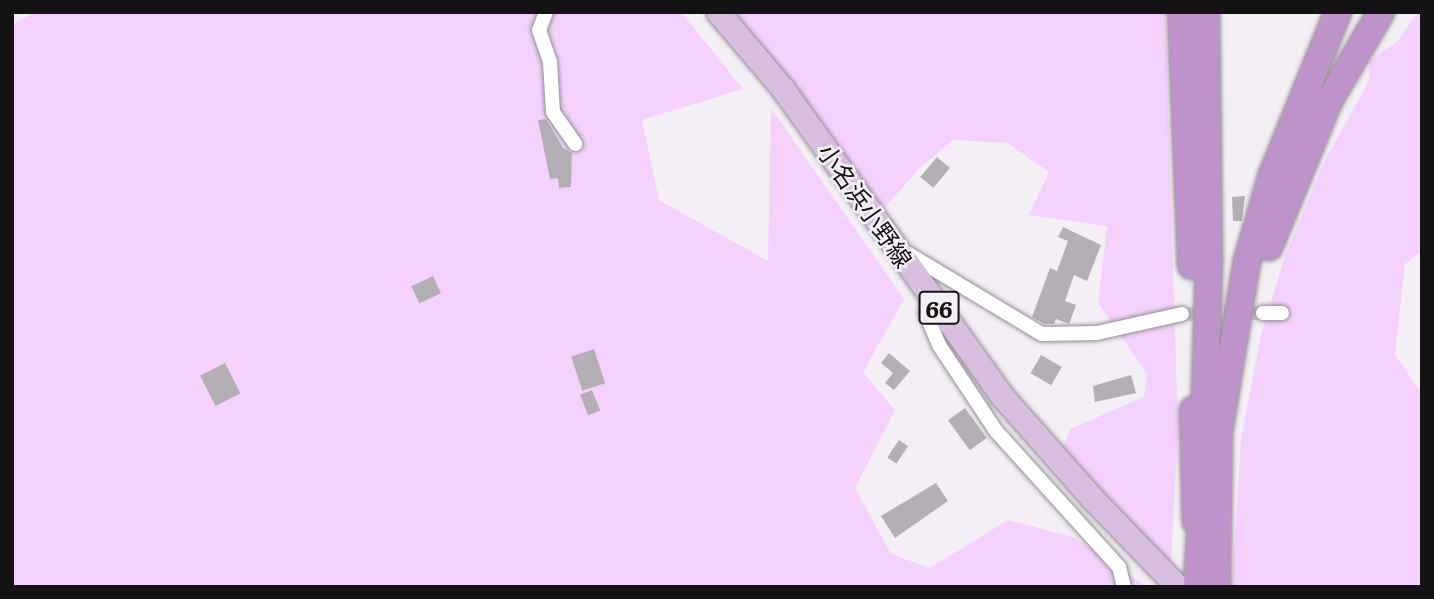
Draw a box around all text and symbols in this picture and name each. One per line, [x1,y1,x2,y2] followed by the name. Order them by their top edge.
[813,138,919,272] street label: 小名浜小野線
[918,288,960,328] road number: 66

